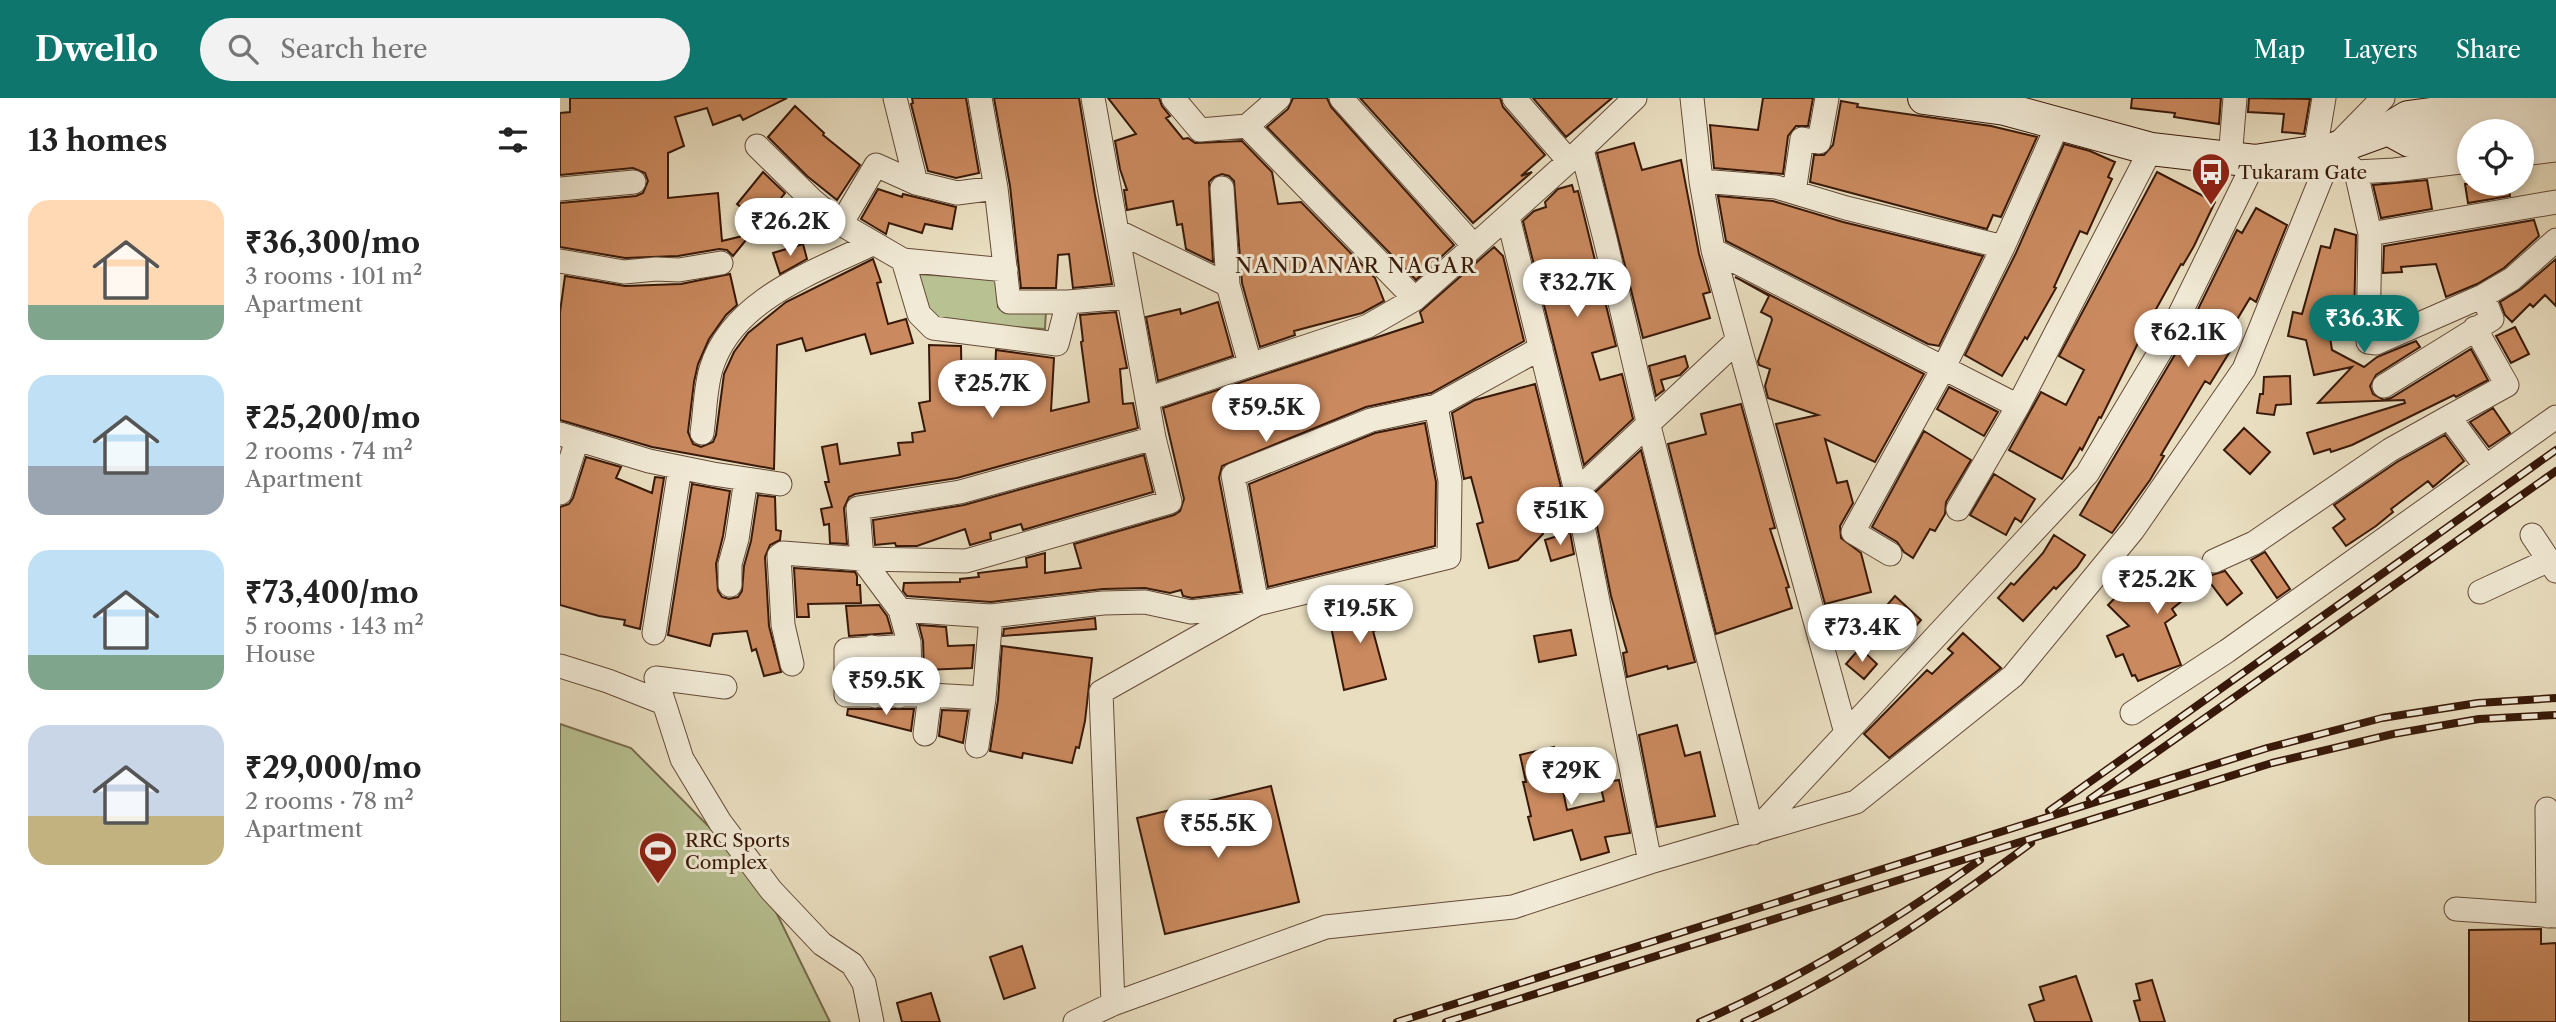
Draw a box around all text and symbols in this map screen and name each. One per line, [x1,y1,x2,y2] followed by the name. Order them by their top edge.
[200,18,690,81] search box
[35,29,158,70] text: Dwello
[224,30,262,68] icon: search
[280,33,428,65] text: Search here
[2254,35,2305,64] text: Map
[2343,35,2418,64] text: Layers
[2456,35,2521,64] text: Share
[2457,119,2534,196] map controls
[2457,119,2534,196] button: locate
[494,121,532,159] icon: filters
[28,122,167,159] text: 13 homes
[2190,151,2232,206] bus stop icon: Tukaram Gate
[2238,161,2367,184] place label: Tukaram Gate
[733,198,847,258] pin: ₹26.2K
[751,207,829,235] text: ₹26.2K
[245,224,420,261] text: ₹36,300/mo
[84,228,168,312] icon: home
[1235,253,1477,278] district label: NANDANAR NAGAR
[1520,260,1634,319] pin: ₹32.7K
[245,262,422,290] text: 3 rooms · 101 m²
[1539,268,1615,296] text: ₹32.7K
[245,290,363,318] text: Apartment
[2307,296,2421,355] pin: ₹36.3K
[2325,304,2403,332] text: ₹36.3K
[2131,310,2245,369] pin: ₹62.1K
[2150,318,2226,346] text: ₹62.1K
[935,360,1049,420] pin: ₹25.7K
[954,369,1030,397] text: ₹25.7K
[1209,384,1323,444] pin: ₹59.5K
[1228,393,1304,421] text: ₹59.5K
[245,399,420,436] text: ₹25,200/mo
[84,403,168,487] icon: home
[245,437,413,465] text: 2 rooms · 74 m²
[245,465,363,493] text: Apartment
[1519,488,1601,547] pin: ₹51K
[1533,496,1587,524] text: ₹51K
[2100,556,2214,616] pin: ₹25.2K
[2118,565,2196,593] text: ₹25.2K
[245,574,419,611] text: ₹73,400/mo
[84,578,168,662] icon: home
[1303,586,1417,645] pin: ₹19.5K
[1323,594,1397,622] text: ₹19.5K
[1805,604,1919,664] pin: ₹73.4K
[245,612,424,640] text: 5 rooms · 143 m²
[1824,613,1900,641] text: ₹73.4K
[245,640,315,668] text: House
[829,658,943,717] pin: ₹59.5K
[848,666,924,694] text: ₹59.5K
[1530,748,1612,807] pin: ₹29K
[245,749,421,786] text: ₹29,000/mo
[84,753,168,837] icon: home
[1542,756,1600,784] text: ₹29K
[245,787,414,815] text: 2 rooms · 78 m²
[1161,800,1275,860] pin: ₹55.5K
[1180,809,1256,837] text: ₹55.5K
[245,815,363,843] text: Apartment
[685,829,790,874] place label: RRC Sports Complex
[637,830,679,885] sports icon: RRC Sports Complex

